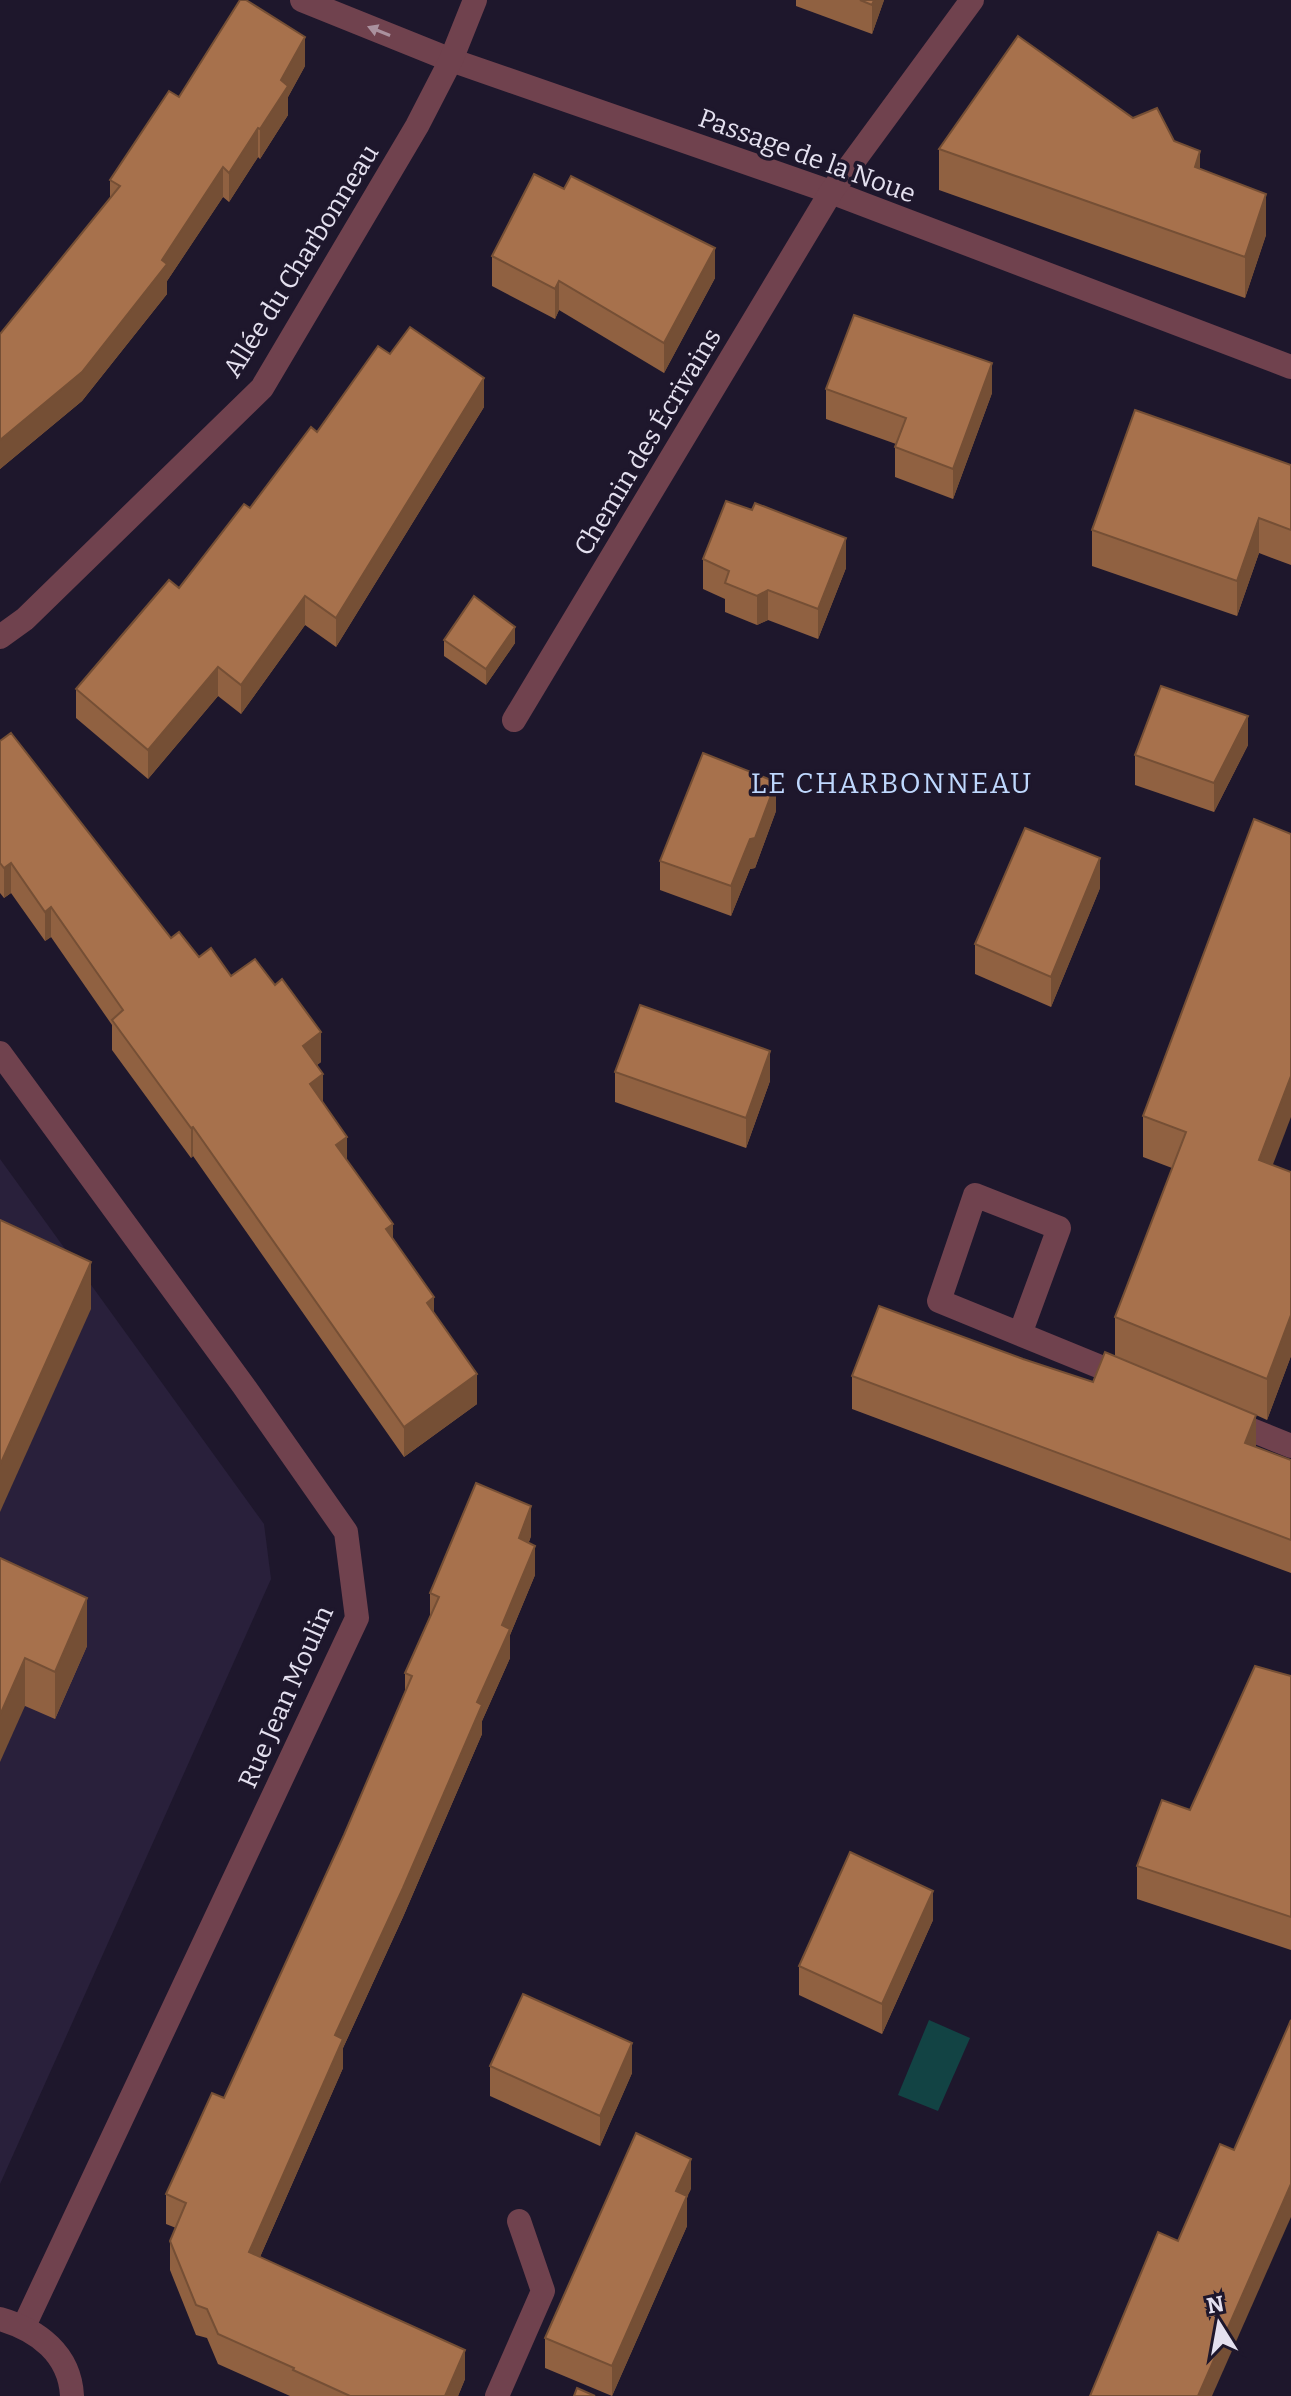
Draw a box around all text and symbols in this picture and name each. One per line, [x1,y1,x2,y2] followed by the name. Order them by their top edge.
[367,24,391,37] one-way arrow
[694,102,920,210] street label: Passage de la Noue
[217,139,385,383] street label: Allée du Charbonneau
[568,323,728,561] street label: Chemin des Écrivains
[751,767,1033,800] district label: LE CHARBONNEAU
[232,1601,340,1793] street label: Rue Jean Moulin
[1179,2284,1259,2364] north arrow
[1204,2290,1226,2320] text: N

